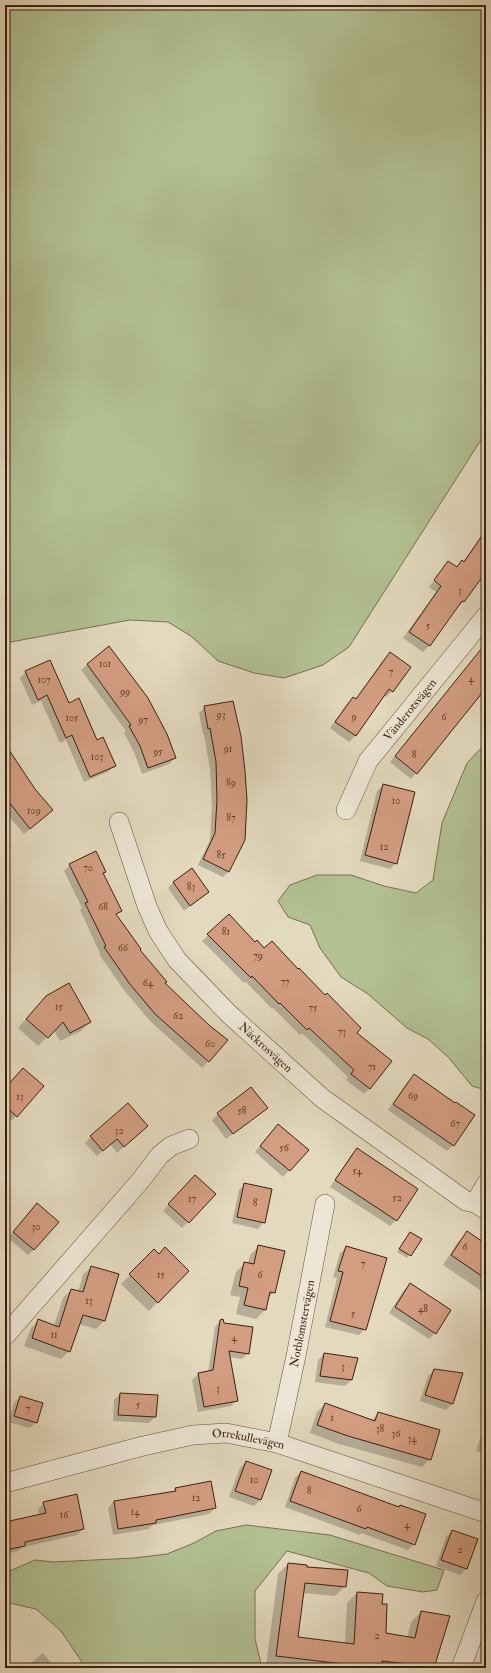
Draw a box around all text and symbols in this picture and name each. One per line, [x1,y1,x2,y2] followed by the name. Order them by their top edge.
[458,585,462,597] house number: 3
[426,620,431,632] house number: 5
[99,658,111,670] house number: 101
[389,666,394,678] house number: 7
[468,673,474,685] house number: 4
[37,674,51,686] house number: 107
[380,676,440,744] street label: Vänderotsvägen
[119,686,130,698] house number: 99
[216,709,226,721] house number: 93
[350,711,357,723] house number: 9
[441,711,447,723] house number: 6
[65,712,79,724] house number: 105
[137,714,148,726] house number: 97
[223,743,233,755] house number: 91
[152,746,163,758] house number: 95
[412,749,417,761] house number: 8
[91,751,103,763] house number: 103
[226,777,236,789] house number: 89
[392,795,400,807] house number: 10
[27,805,41,817] house number: 109
[226,812,236,824] house number: 87
[380,841,388,853] house number: 12
[216,849,226,861] house number: 85
[83,862,93,874] house number: 70
[187,881,195,893] house number: 83
[98,901,108,913] house number: 68
[222,926,231,938] house number: 81
[118,942,129,954] house number: 66
[253,950,263,962] house number: 79
[280,976,290,988] house number: 77
[143,977,154,989] house number: 64
[55,1001,64,1013] house number: 15
[309,1002,318,1014] house number: 75
[173,1010,183,1022] house number: 62
[236,1019,296,1075] street label: Näckrosvägen
[338,1026,346,1038] house number: 73
[205,1038,215,1050] house number: 60
[368,1061,377,1073] house number: 71
[408,1090,418,1102] house number: 69
[16,1091,24,1103] house number: 13
[237,1105,247,1117] house number: 58
[450,1118,460,1130] house number: 67
[115,1125,123,1137] house number: 32
[279,1142,290,1154] house number: 56
[352,1165,362,1177] house number: 54
[392,1192,402,1204] house number: 52
[188,1193,196,1205] house number: 17
[253,1197,258,1209] house number: 8
[32,1221,40,1233] house number: 30
[462,1241,468,1253] house number: 6
[361,1258,366,1270] house number: 7
[157,1269,166,1281] house number: 15
[257,1269,263,1281] house number: 6
[286,1279,318,1369] street label: Notblomstervägen
[85,1295,93,1307] house number: 13
[418,1303,428,1315] house number: 48
[351,1308,356,1320] house number: 5
[50,1329,58,1341] house number: 11
[231,1332,237,1344] house number: 4
[341,1361,345,1373] house number: 3
[216,1383,220,1395] house number: 3
[136,1399,141,1411] house number: 5
[26,1403,31,1415] house number: 7
[330,1412,334,1424] house number: 1
[376,1423,385,1435] house number: 38
[211,1425,287,1453] street label: Orrekullevägen
[392,1428,401,1440] house number: 36
[407,1433,417,1445] house number: 34
[250,1474,258,1486] house number: 10
[307,1485,312,1497] house number: 8
[192,1492,200,1504] house number: 12
[356,1503,362,1515] house number: 6
[131,1506,140,1518] house number: 14
[60,1509,69,1521] house number: 16
[404,1519,410,1531] house number: 4
[457,1544,463,1556] house number: 2
[374,1630,380,1642] house number: 2

